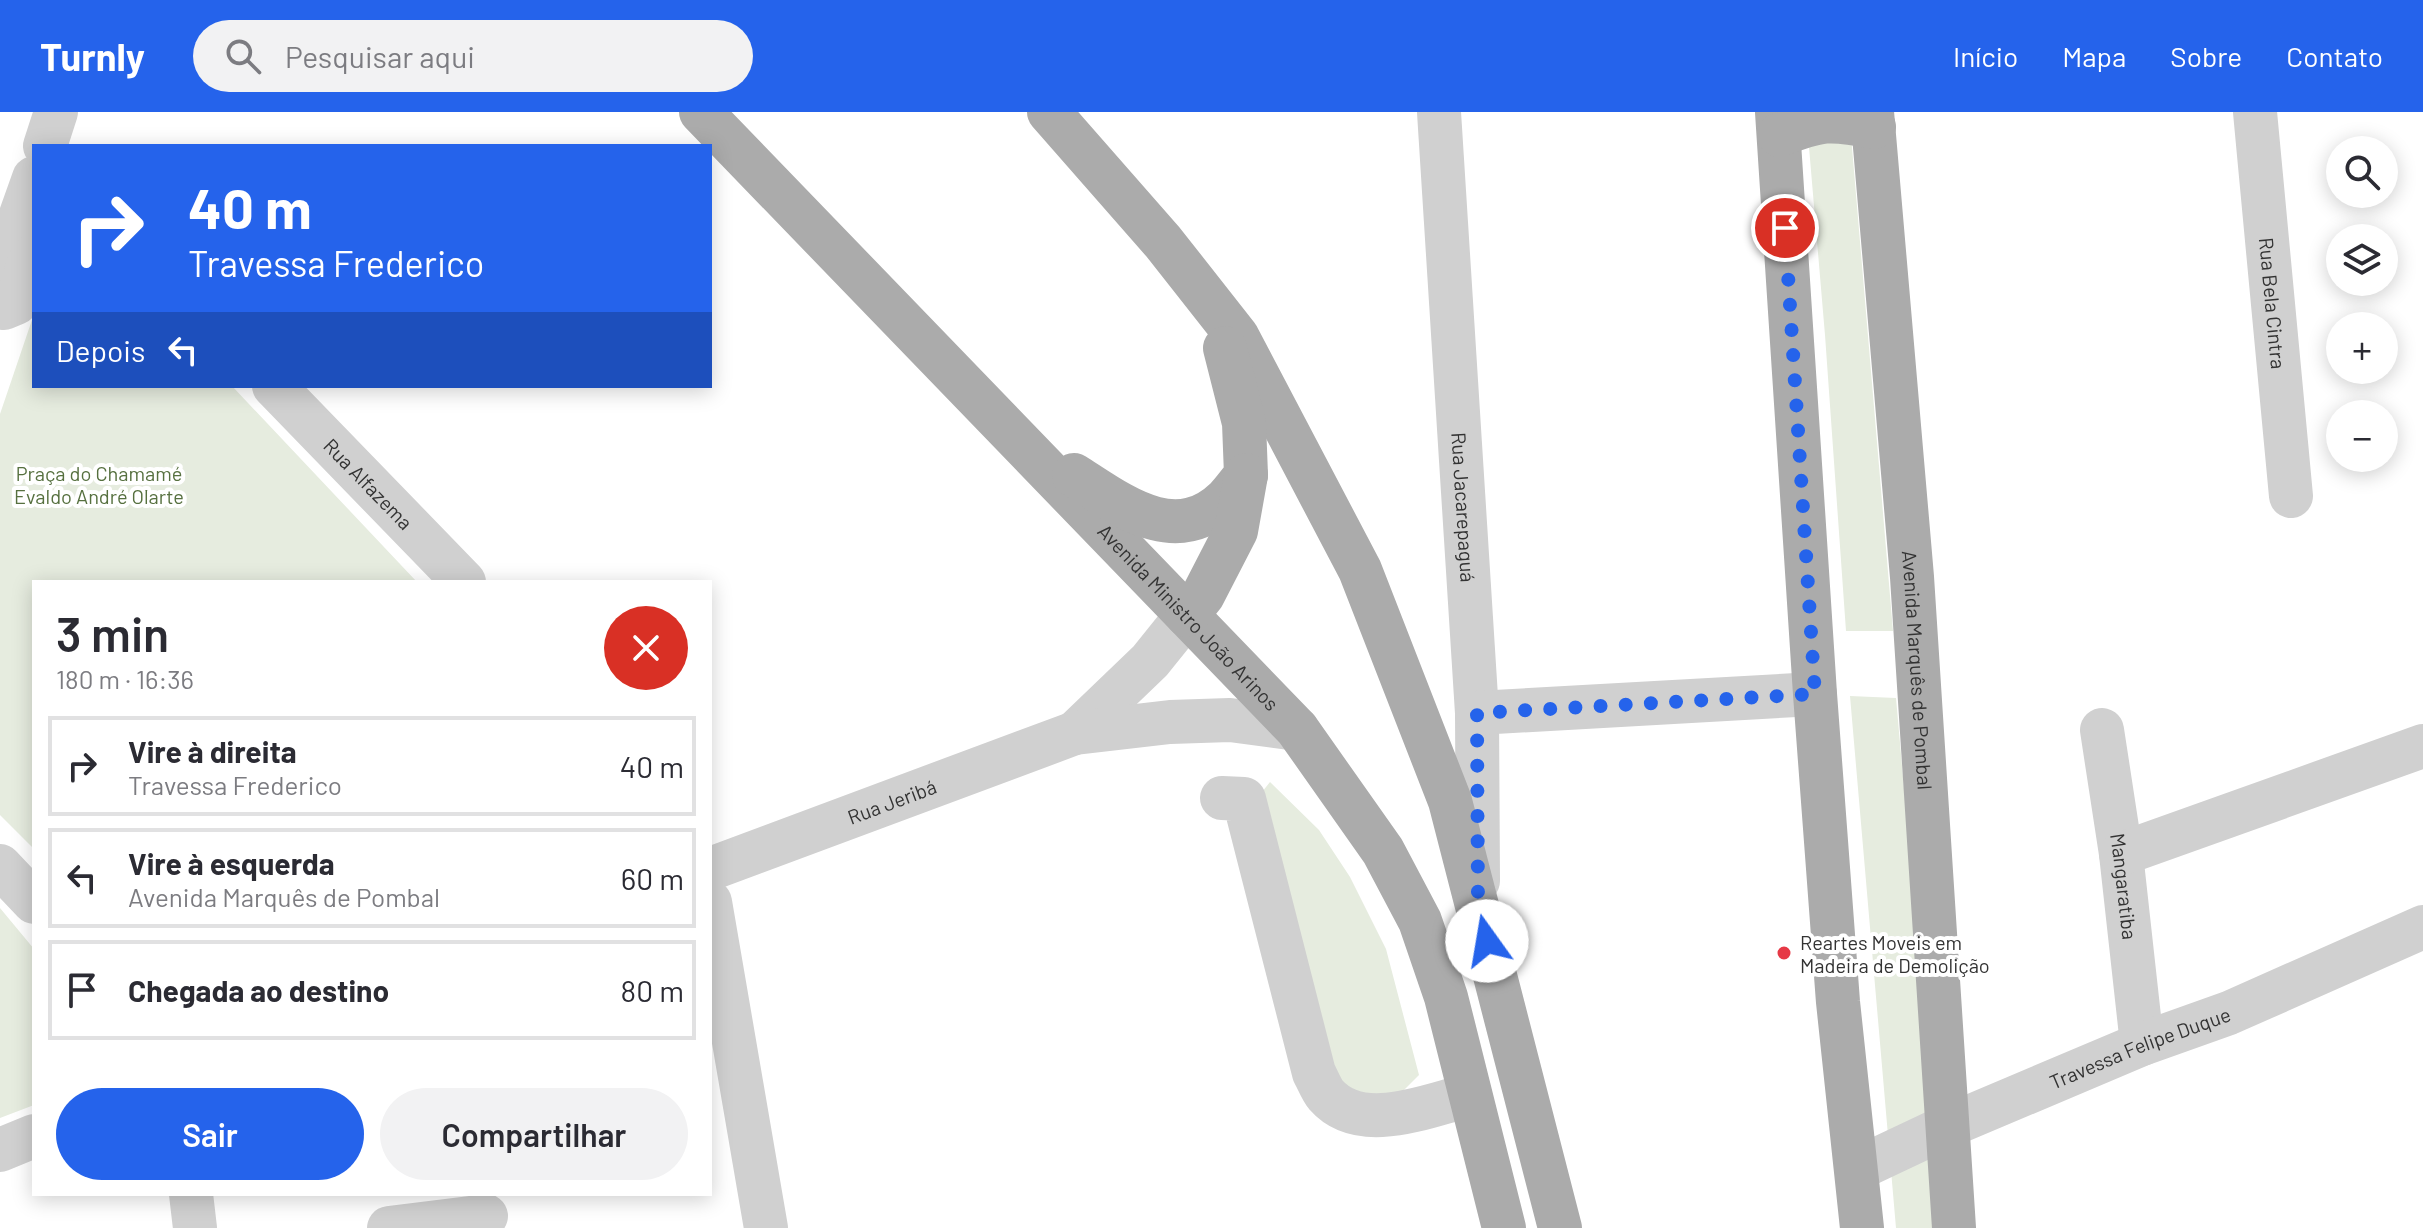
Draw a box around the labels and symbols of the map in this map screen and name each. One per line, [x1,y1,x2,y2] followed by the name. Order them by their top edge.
[1751,194,1819,262] pin
[2255,236,2291,370] street label: Rua Bela Cintra
[1447,431,1481,583] street label: Rua Jacarepaguá
[319,433,418,534] street label: Rua Alfazema
[14,461,184,508] park label: Praça do Chamamé Evaldo André Olarte
[1093,519,1284,715] street label: Avenida Ministro João Arinos
[1898,549,1938,791] street label: Avenida Marquês de Pombal
[844,774,940,829] street label: Rua Jeribá
[2106,831,2142,941] street label: Mangaratiba
[1445,899,1529,983] position arrow
[1800,930,1990,977] place label: Reartes Moveis em Madeira de Demolição
[1775,944,1793,962] marker: Reartes Moveis em Madeira de Demolição
[2046,1002,2234,1094] street label: Travessa Felipe Duque

